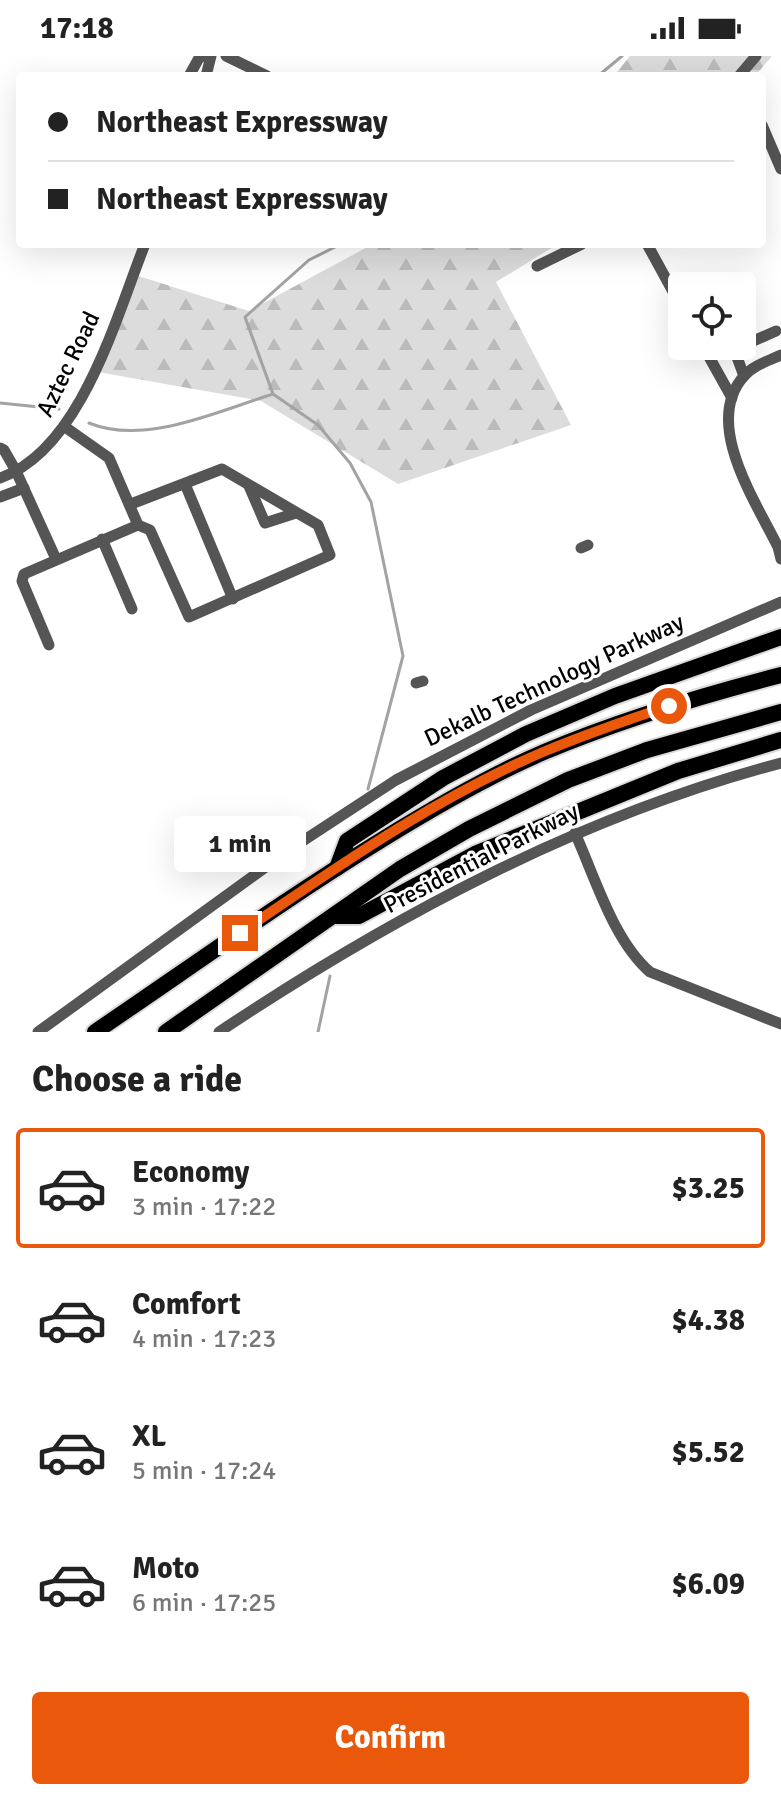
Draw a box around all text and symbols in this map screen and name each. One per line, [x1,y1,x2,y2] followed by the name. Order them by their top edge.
[40,10,114,47] text: 17:18
[96,104,388,141] text: Northeast Expressway
[96,181,388,218] text: Northeast Expressway
[668,272,756,360] map controls
[668,272,756,360] button: locate
[30,306,106,422] street label: Aztec Road
[419,607,689,753] street label: Dekalb Technology Parkway
[651,688,687,724] route start
[379,796,583,920] street label: Presidential Parkway
[174,817,306,873] callout: 1 min
[209,828,271,860] text: 1 min
[222,915,258,951] route end
[32,1057,242,1102] text: Choose a ride
[36,1152,108,1224] icon: car
[132,1154,249,1191] text: Economy
[672,1170,745,1207] text: $3.25
[132,1191,276,1223] text: 3 min · 17:22
[36,1284,108,1356] icon: car
[132,1286,241,1323] text: Comfort
[672,1302,745,1339] text: $4.38
[132,1323,276,1355] text: 4 min · 17:23
[36,1416,108,1488] icon: car
[132,1418,166,1455] text: XL
[672,1434,745,1471] text: $5.52
[132,1455,276,1487] text: 5 min · 17:24
[36,1548,108,1620] icon: car
[132,1550,199,1587] text: Moto
[672,1566,745,1603] text: $6.09
[132,1587,276,1619] text: 6 min · 17:25
[32,1692,749,1784] button: Confirm

